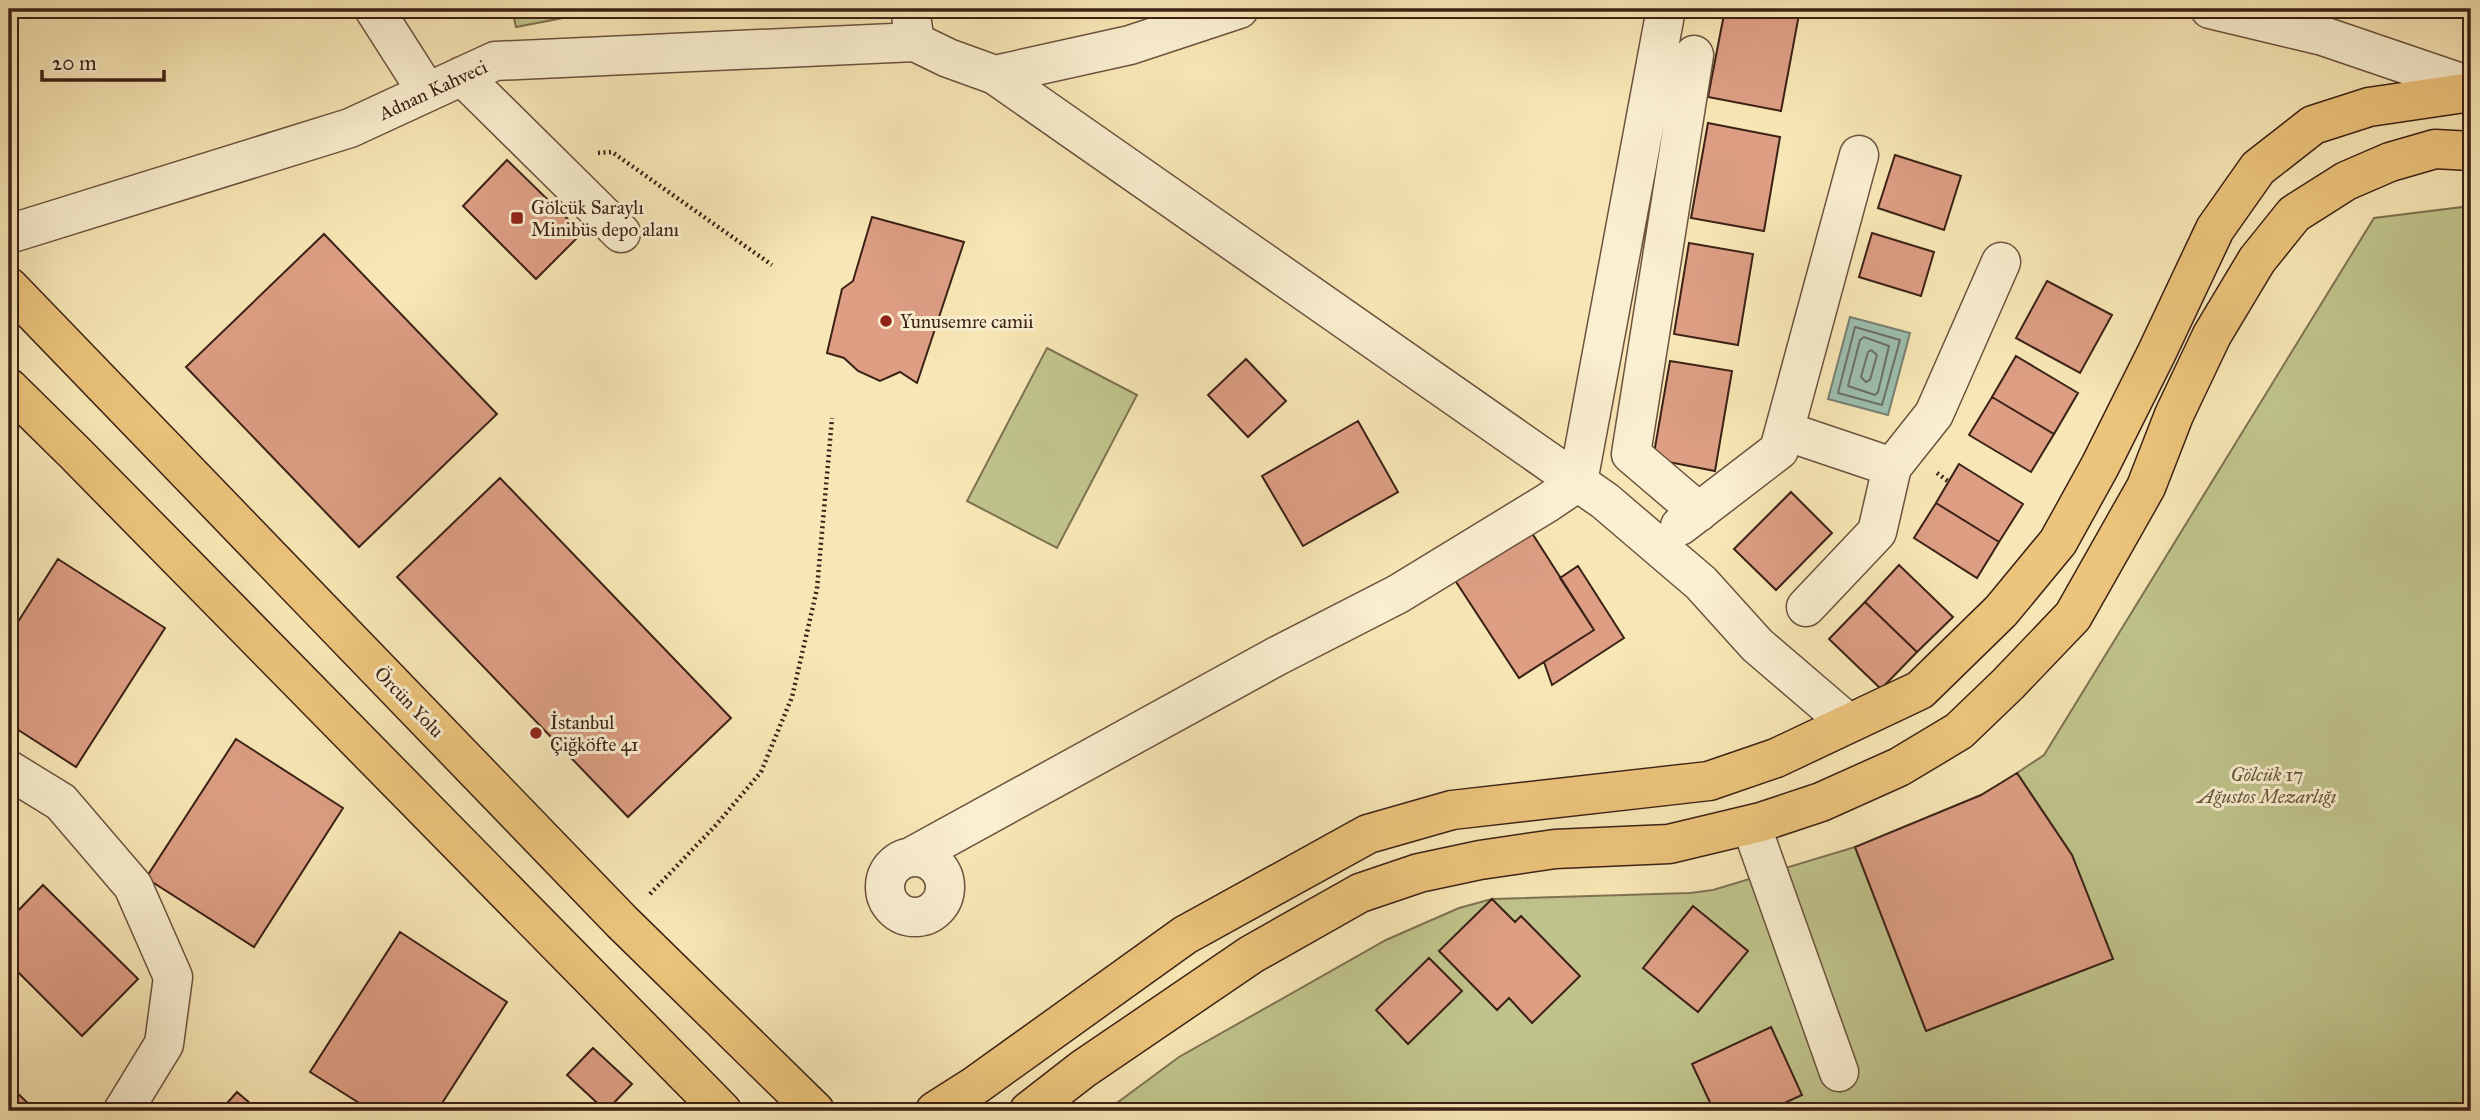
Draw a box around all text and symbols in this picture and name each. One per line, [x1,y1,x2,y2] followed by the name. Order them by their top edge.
[42,38,164,82] scale bar
[52,50,97,76] text: 20 m
[374,55,491,126] street label: Adnan Kahveci
[531,196,679,241] place label: Gölcük Saraylı Minibüs depo alanı
[509,210,525,226] marker: Gölcük Saraylı Minibüs depo alanı
[900,310,1033,333] place label: Yunusemre camii
[878,313,894,329] marker: Yunusemre camii
[370,662,448,742] street label: Örcün Yolu
[550,711,639,757] place label: İstanbul Çiğköfte 41
[528,725,544,741] marker: İstanbul Çiğköfte 41
[2196,763,2337,808] park label: Gölcük 17 Ağustos Mezarlığı

